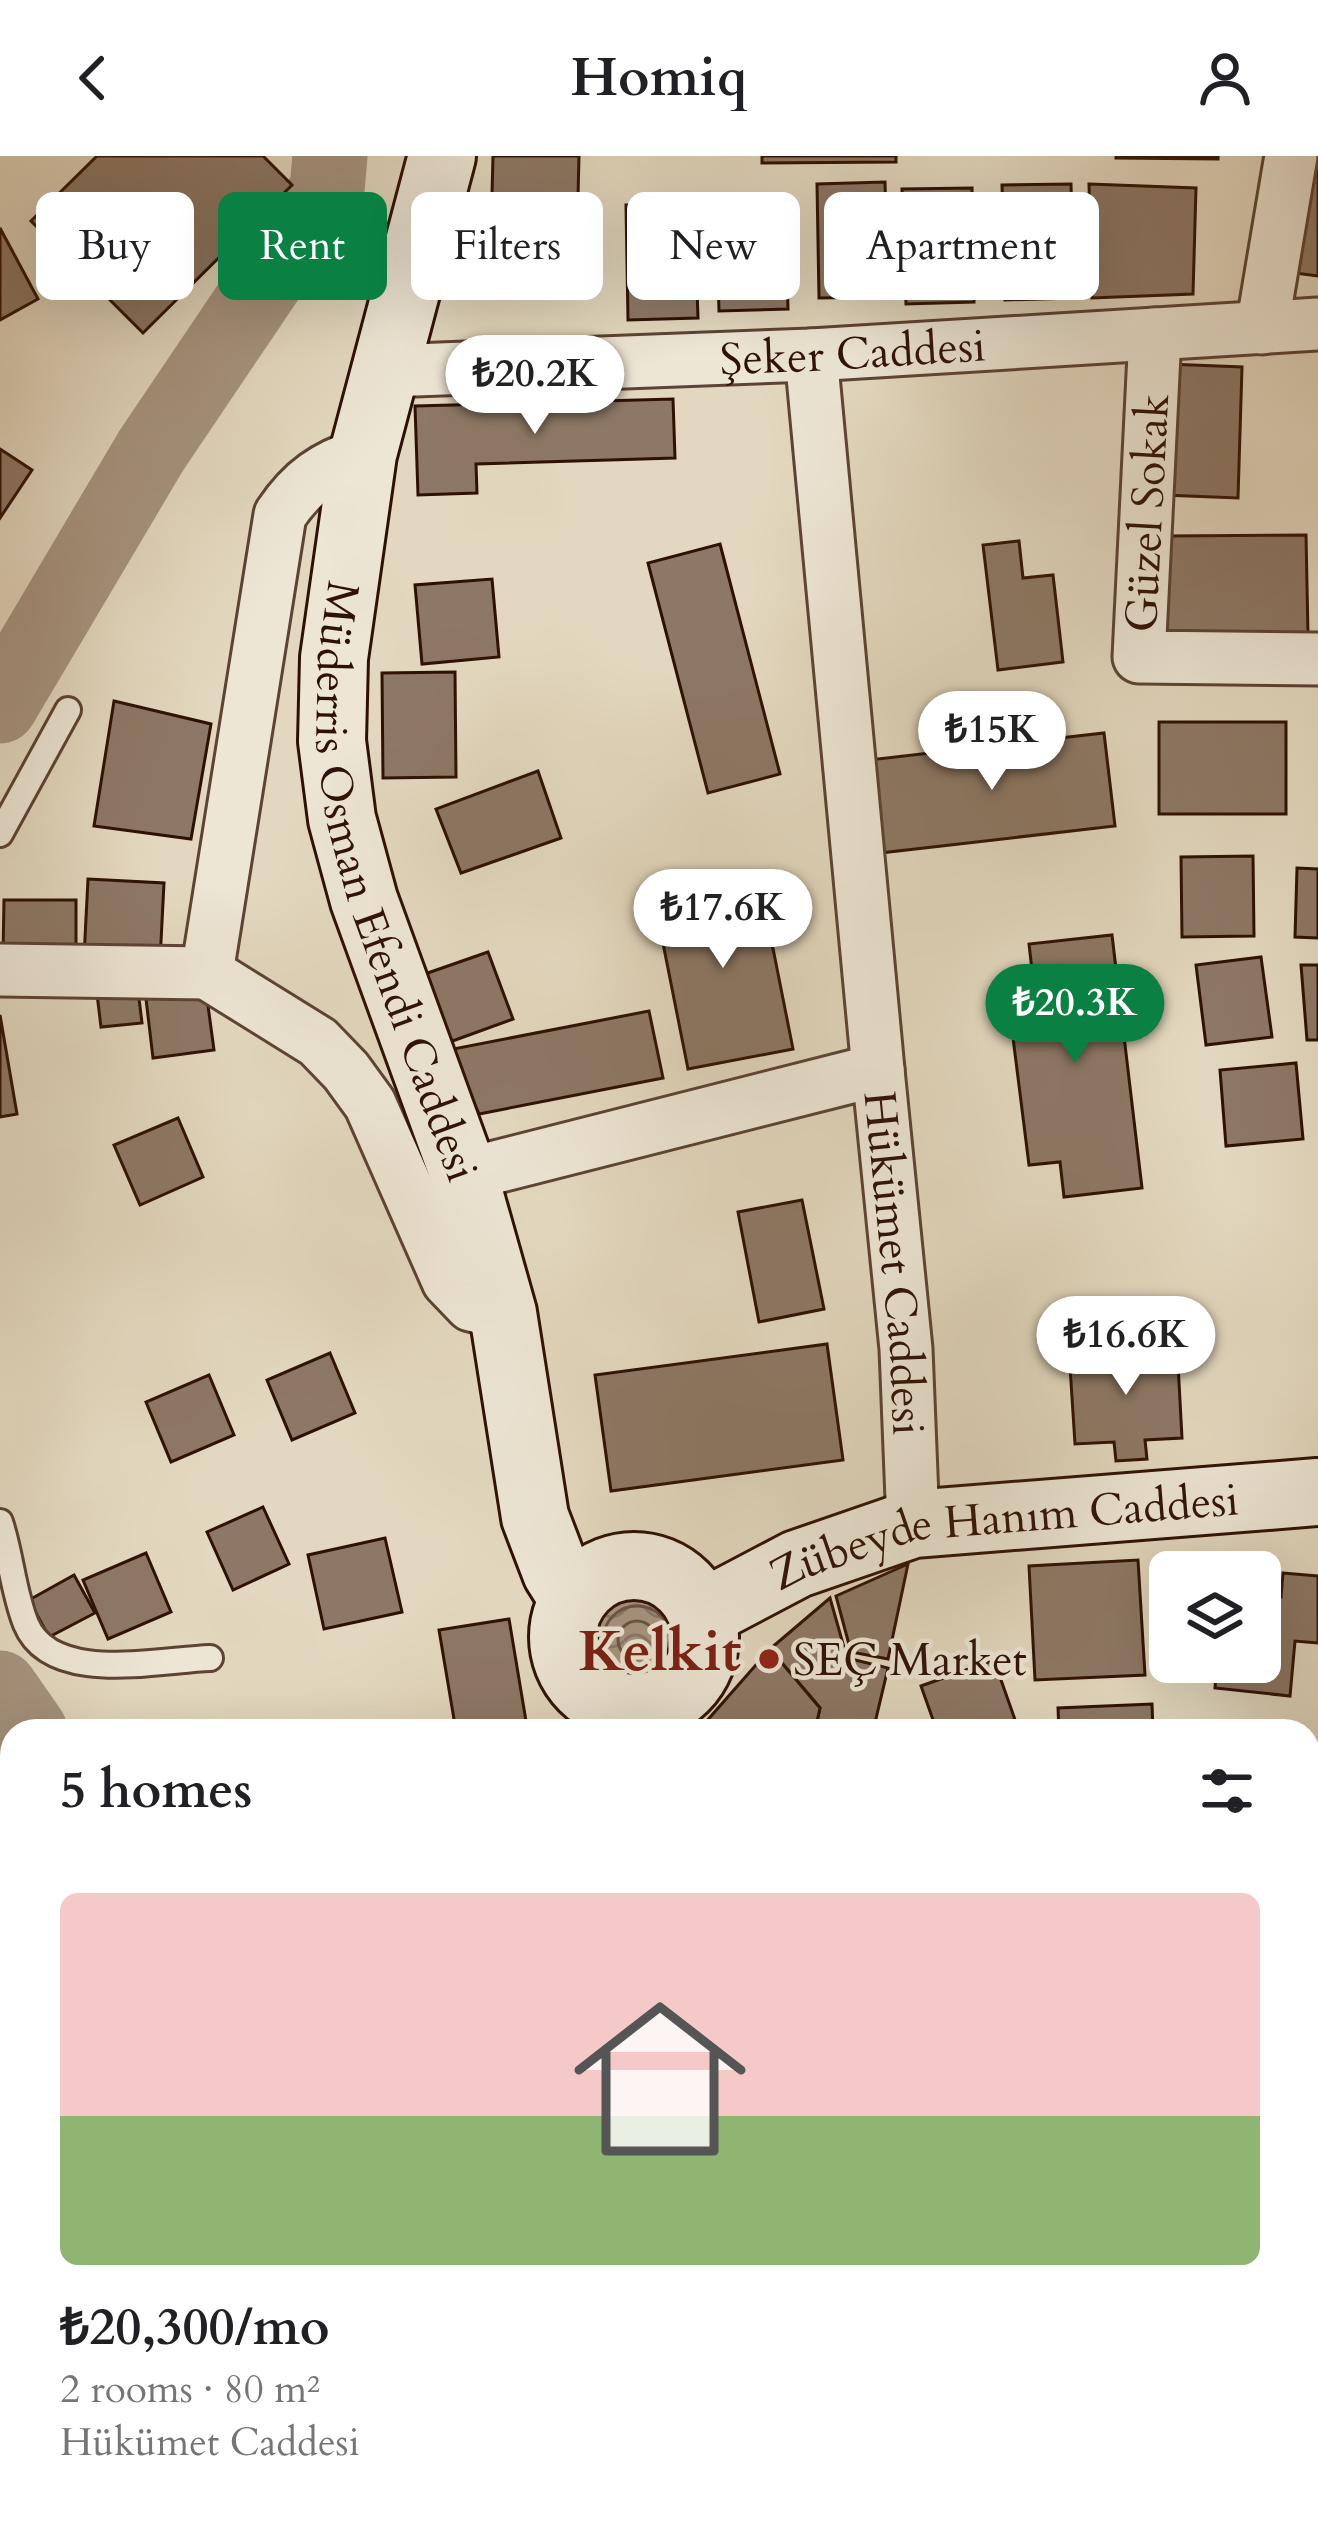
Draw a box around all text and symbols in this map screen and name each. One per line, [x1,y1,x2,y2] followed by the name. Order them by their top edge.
[571,42,747,115] text: Homiq
[60,45,126,111] icon: back
[1192,45,1258,111] icon: person
[36,192,194,300] chip: Buy
[218,192,387,300] chip: Rent
[411,192,603,300] chip: Filters
[627,192,800,300] chip: New
[824,192,1099,300] chip: Apartment
[719,315,987,390] street label: Şeker Caddesi
[437,335,633,437] pin: ₺20.2K
[472,347,598,400] text: ₺20.2K
[1111,392,1184,634] street label: Güzel Sokak
[300,577,493,1190] street label: Müderris Osman Efendi Caddesi
[921,691,1063,793] pin: ₺15K
[945,703,1039,756] text: ₺15K
[625,869,821,971] pin: ₺17.6K
[660,881,786,934] text: ₺17.6K
[977,964,1173,1066] pin: ₺20.3K
[1012,976,1138,1029] text: ₺20.3K
[848,1088,938,1437] street label: Hükümet Caddesi
[1028,1296,1224,1398] pin: ₺16.6K
[1063,1308,1189,1361] text: ₺16.6K
[759,1469,1241,1605] street label: Zübeyde Hanım Caddesi
[1149,1551,1281,1683] map controls
[1149,1551,1281,1683] button: layers
[579,1614,741,1691] district label: Kelkit
[793,1630,1027,1691] place label: SEÇ Market
[756,1646,782,1672] marker: SEÇ Market
[60,1756,252,1826] text: 5 homes
[1194,1758,1260,1824] icon: filters
[552,1971,768,2187] icon: home
[60,2293,329,2363] text: ₺20,300/mo
[60,2363,320,2416] text: 2 rooms · 80 m²
[60,2416,360,2469] text: Hükümet Caddesi

